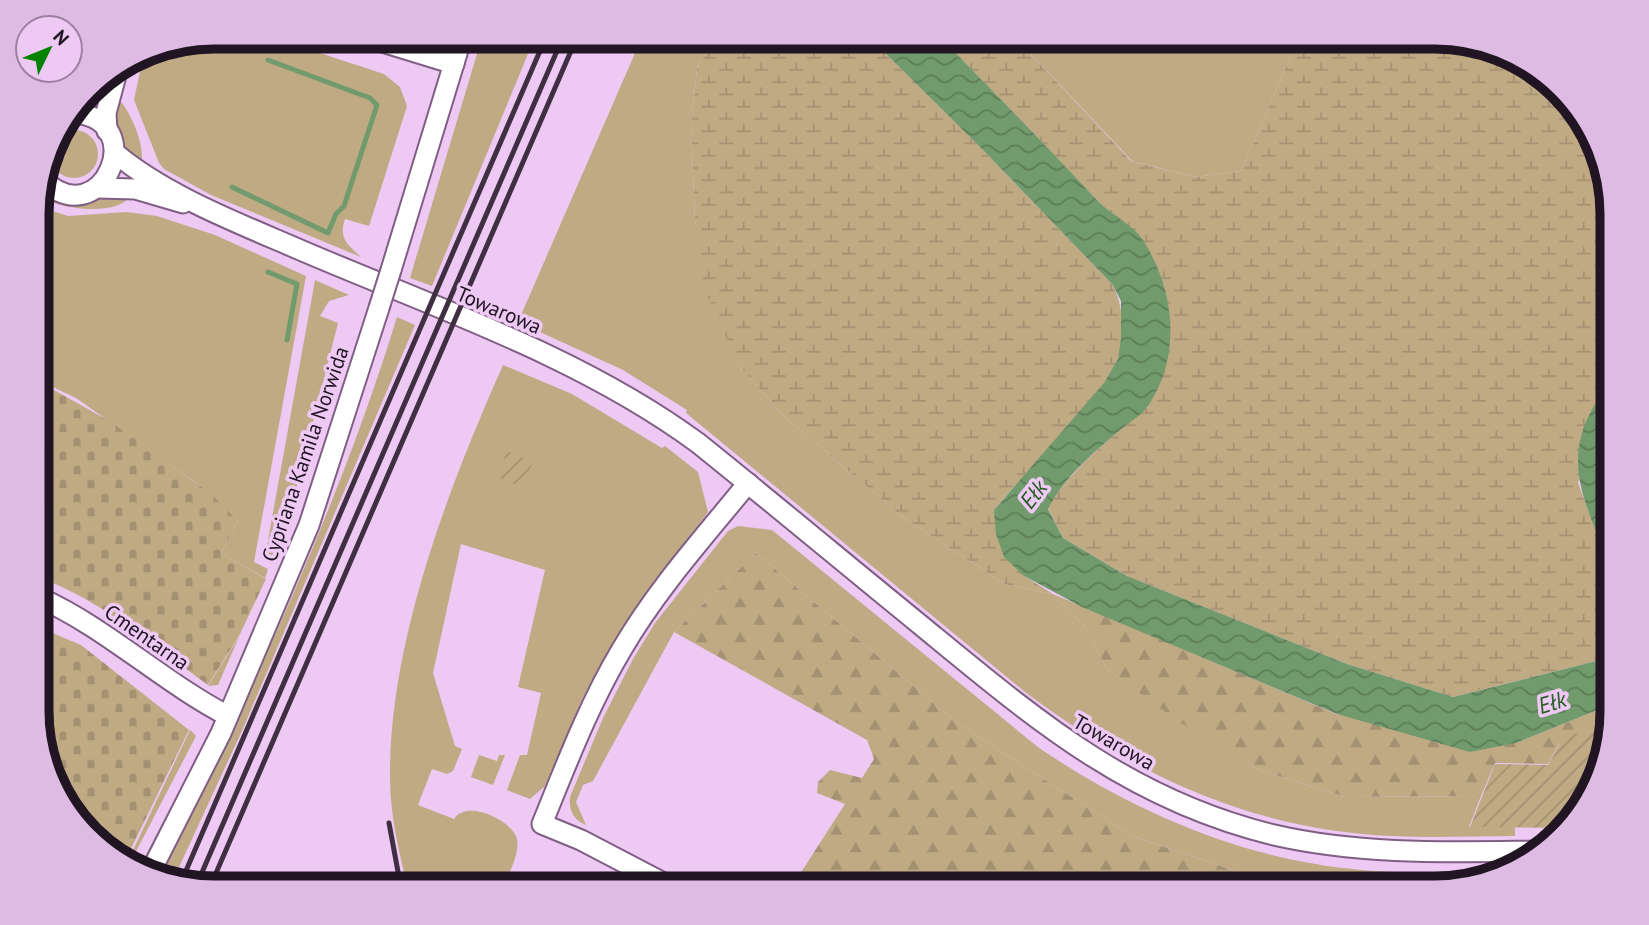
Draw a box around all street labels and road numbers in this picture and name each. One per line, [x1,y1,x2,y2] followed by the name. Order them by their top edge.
[452,280,546,340] street label: Towarowa
[255,343,355,565] street label: Cypriana Kamila Norwida
[99,598,195,676] street label: Cmentarna
[1068,708,1160,776] street label: Towarowa

